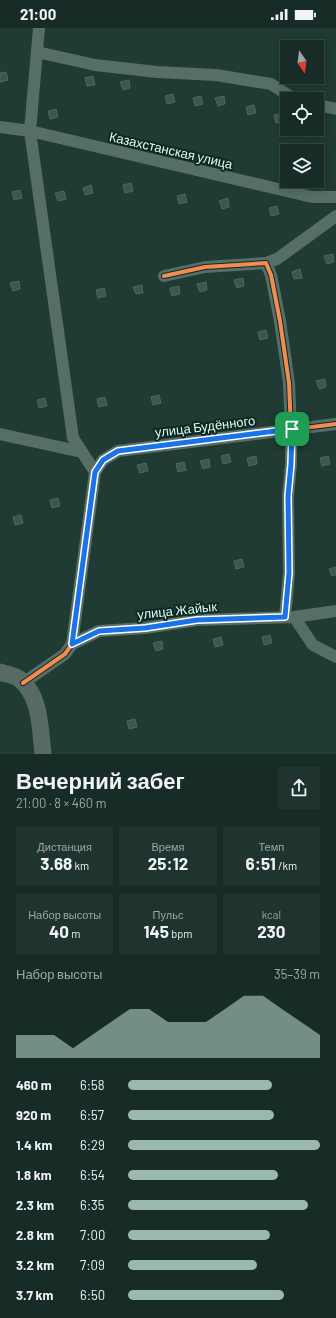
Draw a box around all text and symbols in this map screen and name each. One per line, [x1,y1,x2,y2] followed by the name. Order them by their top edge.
[20,5,56,23] text: 21:00
[280,40,324,84] north arrow
[280,40,324,188] map controls
[280,92,324,136] button: locate
[108,128,235,172] street label: Казахстанская улица
[280,144,324,188] button: layers
[154,412,256,440] street label: улица Будённого
[275,412,309,446] pin
[281,418,303,440] icon: arrive
[136,598,218,622] street label: улица Жайык
[16,767,185,793] text: Вечерний забег
[278,767,320,809] button: share
[16,795,106,811] text: 21:00 · 8 × 460 m
[37,840,92,853] text: Дистанция
[151,840,185,853] text: Время
[258,840,284,853] text: Темп
[40,853,72,873] text: 3.68
[148,853,188,873] text: 25:12
[246,853,276,873] text: 6:51
[72,859,89,872] text: km
[276,859,297,872] text: /km
[28,908,101,921] text: Набор высоты
[153,908,183,921] text: Пульс
[262,908,281,921] text: kcal
[49,921,69,941] text: 40
[144,921,169,941] text: 145
[257,921,285,941] text: 230
[69,927,80,940] text: m
[169,927,192,940] text: bpm
[16,966,102,982] text: Набор высоты
[274,966,320,982] text: 35–39 m
[16,1077,52,1093] text: 460 m
[80,1077,105,1093] text: 6:58
[16,1107,51,1123] text: 920 m
[80,1107,104,1123] text: 6:57
[16,1137,52,1153] text: 1.4 km
[80,1137,105,1153] text: 6:29
[16,1167,52,1183] text: 1.8 km
[80,1167,105,1183] text: 6:54
[16,1197,54,1213] text: 2.3 km
[80,1197,104,1213] text: 6:35
[16,1227,54,1243] text: 2.8 km
[80,1227,105,1243] text: 7:00
[16,1257,54,1273] text: 3.2 km
[80,1257,105,1273] text: 7:09
[16,1287,53,1303] text: 3.7 km
[80,1287,105,1303] text: 6:50

